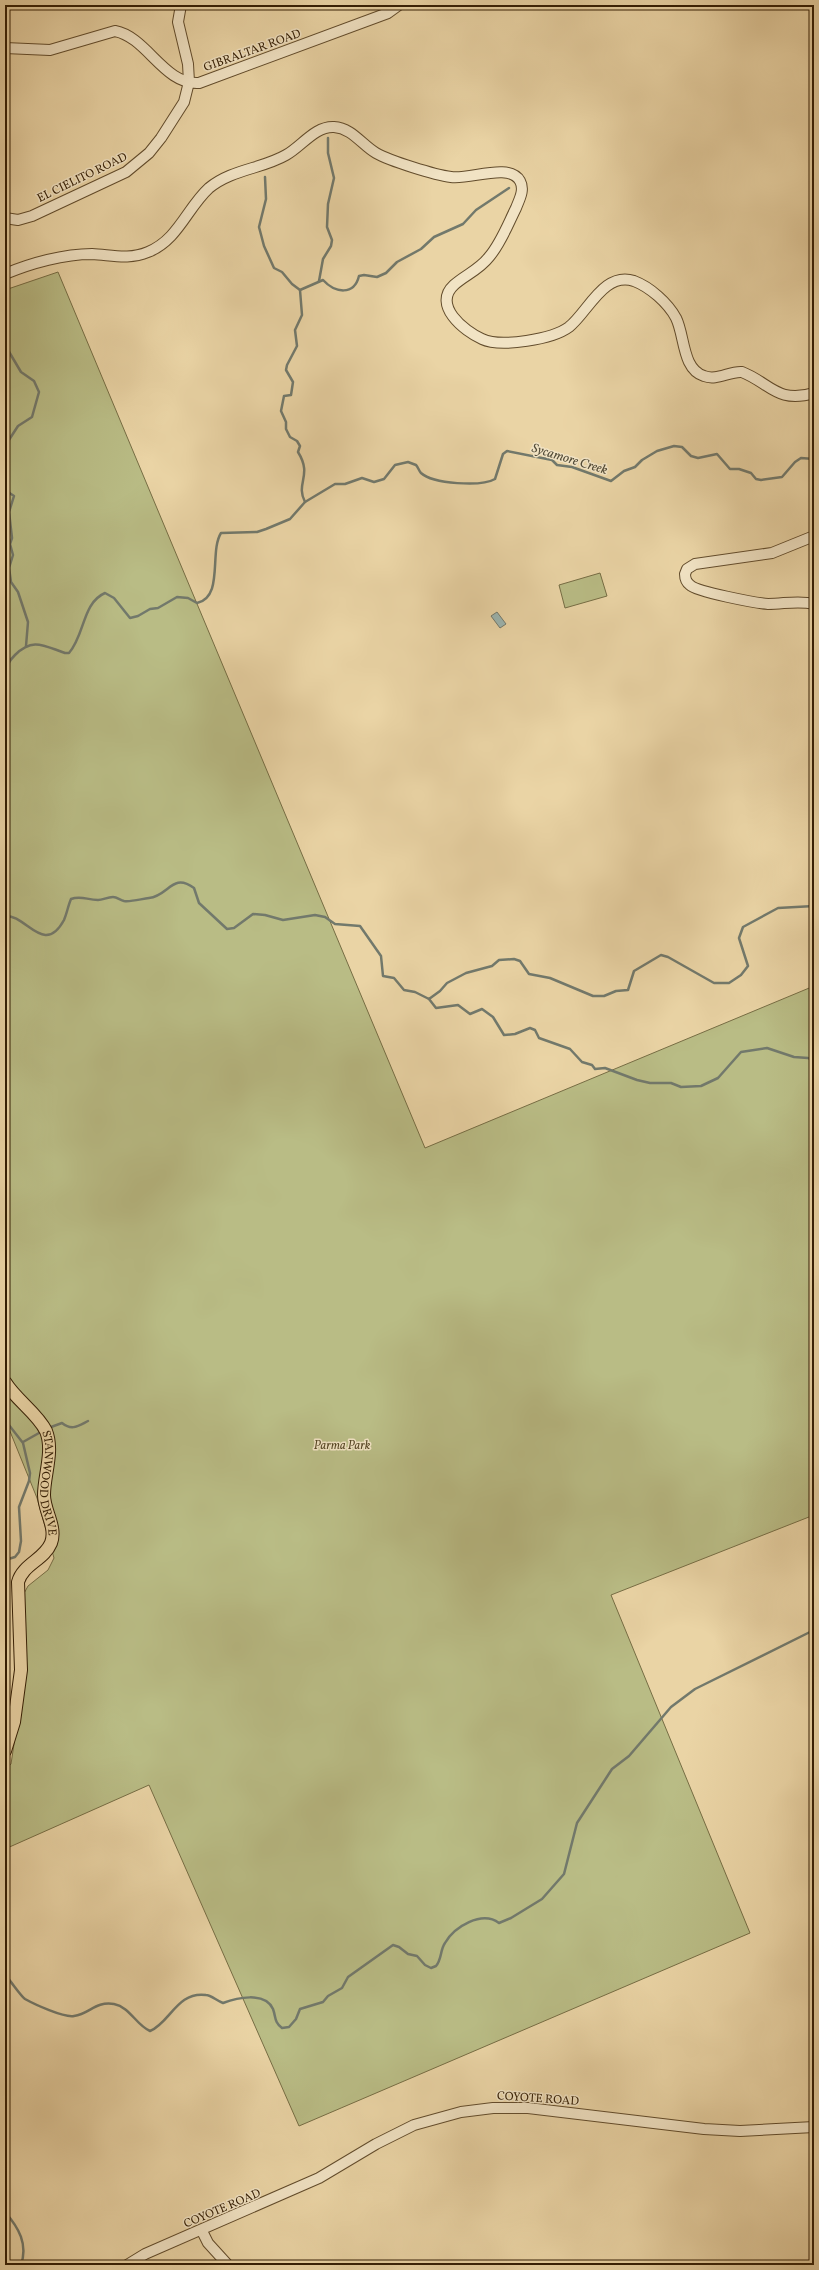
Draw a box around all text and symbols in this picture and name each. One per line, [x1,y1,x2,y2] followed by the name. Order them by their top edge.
[201,26,303,76] street label: GIBRALTAR ROAD
[35,149,130,207] street label: EL CIELITO ROAD
[529,440,610,480] water label: Sycamore Creek
[35,1428,60,1536] street label: STANWOOD DRIVE
[314,1438,371,1454] park label: Parma Park
[496,2088,580,2110] street label: COYOTE ROAD
[182,2185,263,2232] street label: COYOTE ROAD

